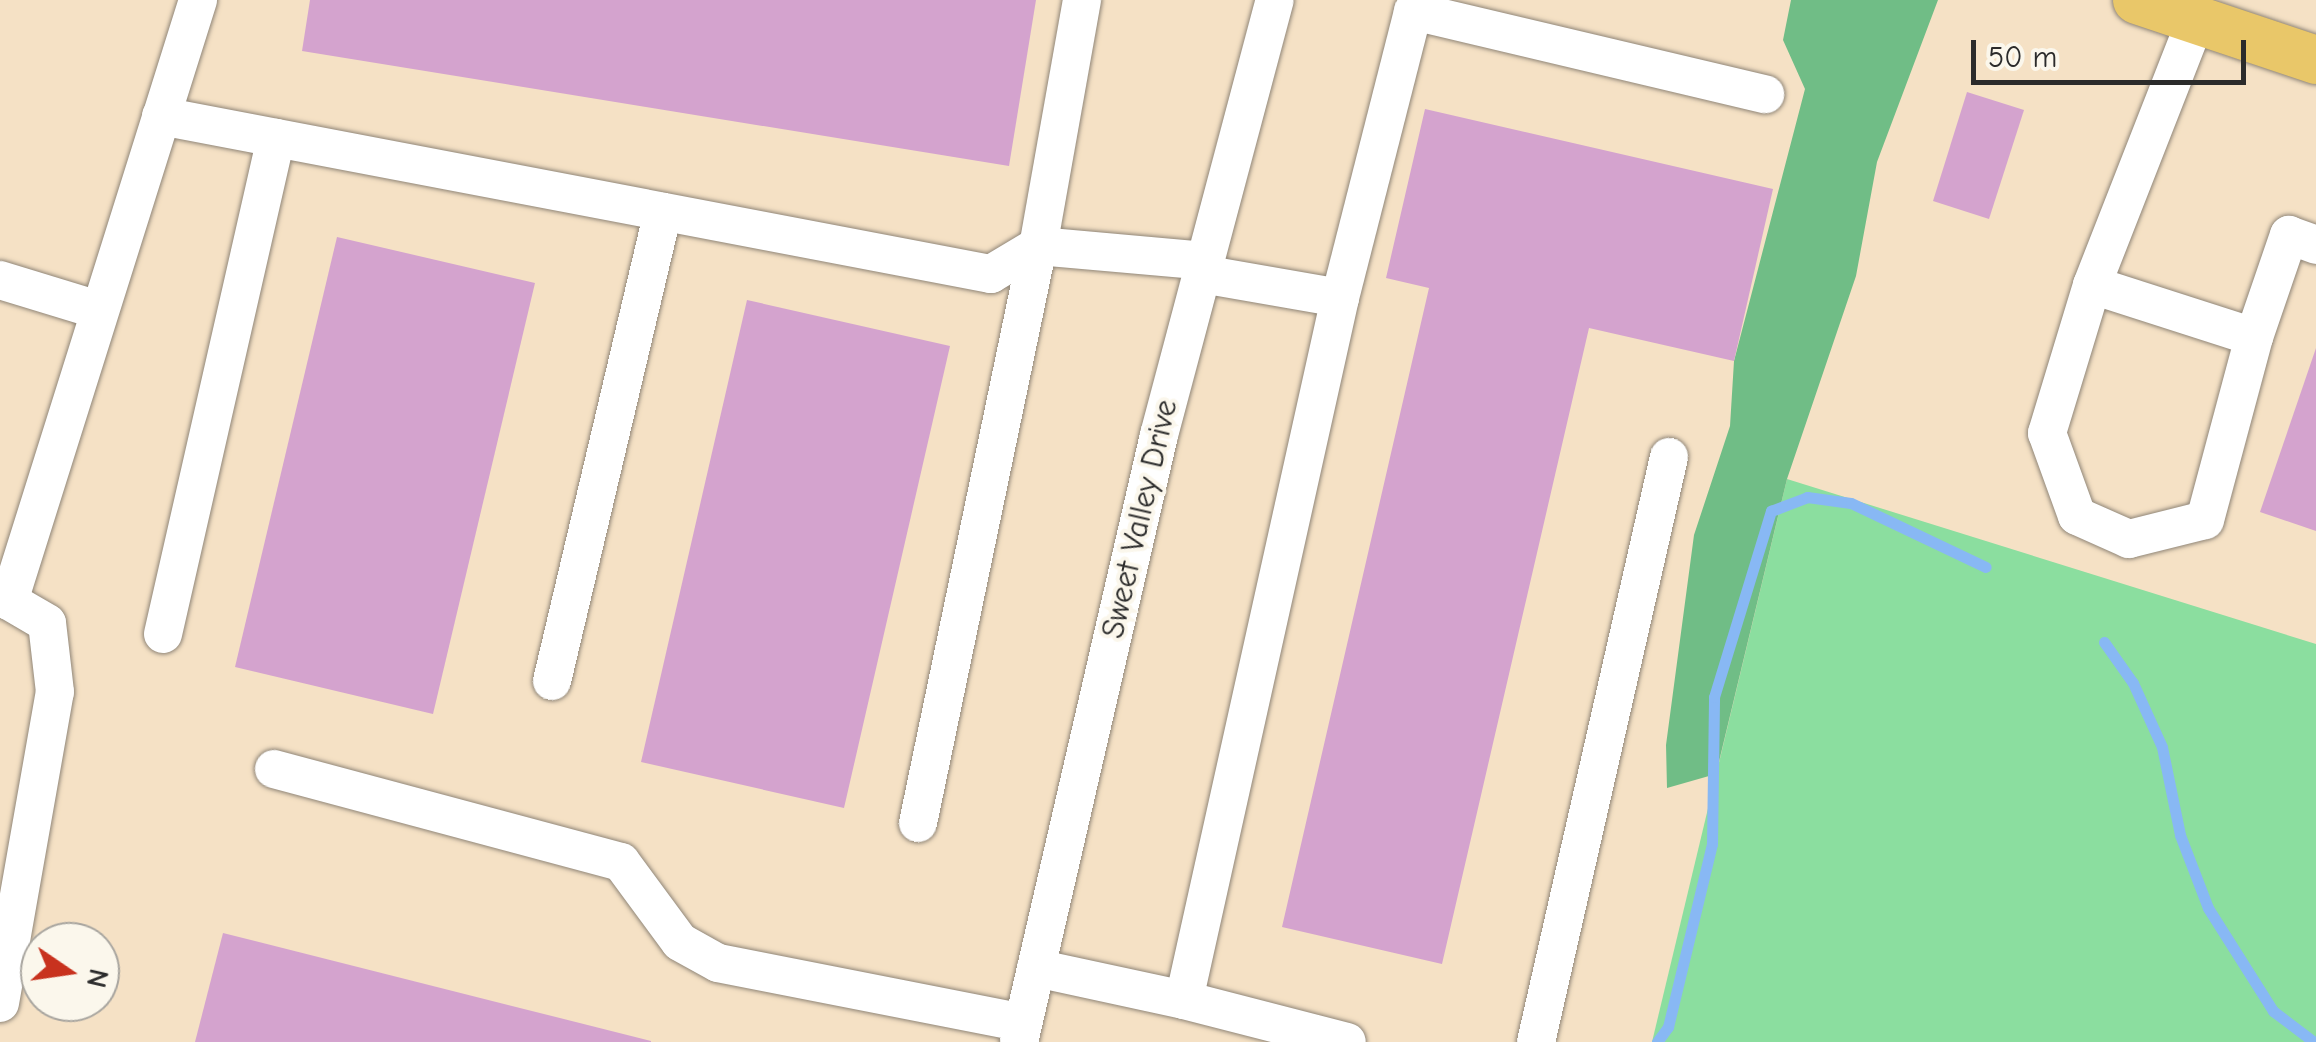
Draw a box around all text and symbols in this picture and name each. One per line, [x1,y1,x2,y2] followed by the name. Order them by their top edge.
[1976,20,2251,82] scale bar
[1988,40,2057,75] text: 50 m
[1094,396,1186,642] street label: Sweet Valley Drive
[20,922,120,1022] north arrow
[80,966,115,991] text: N

